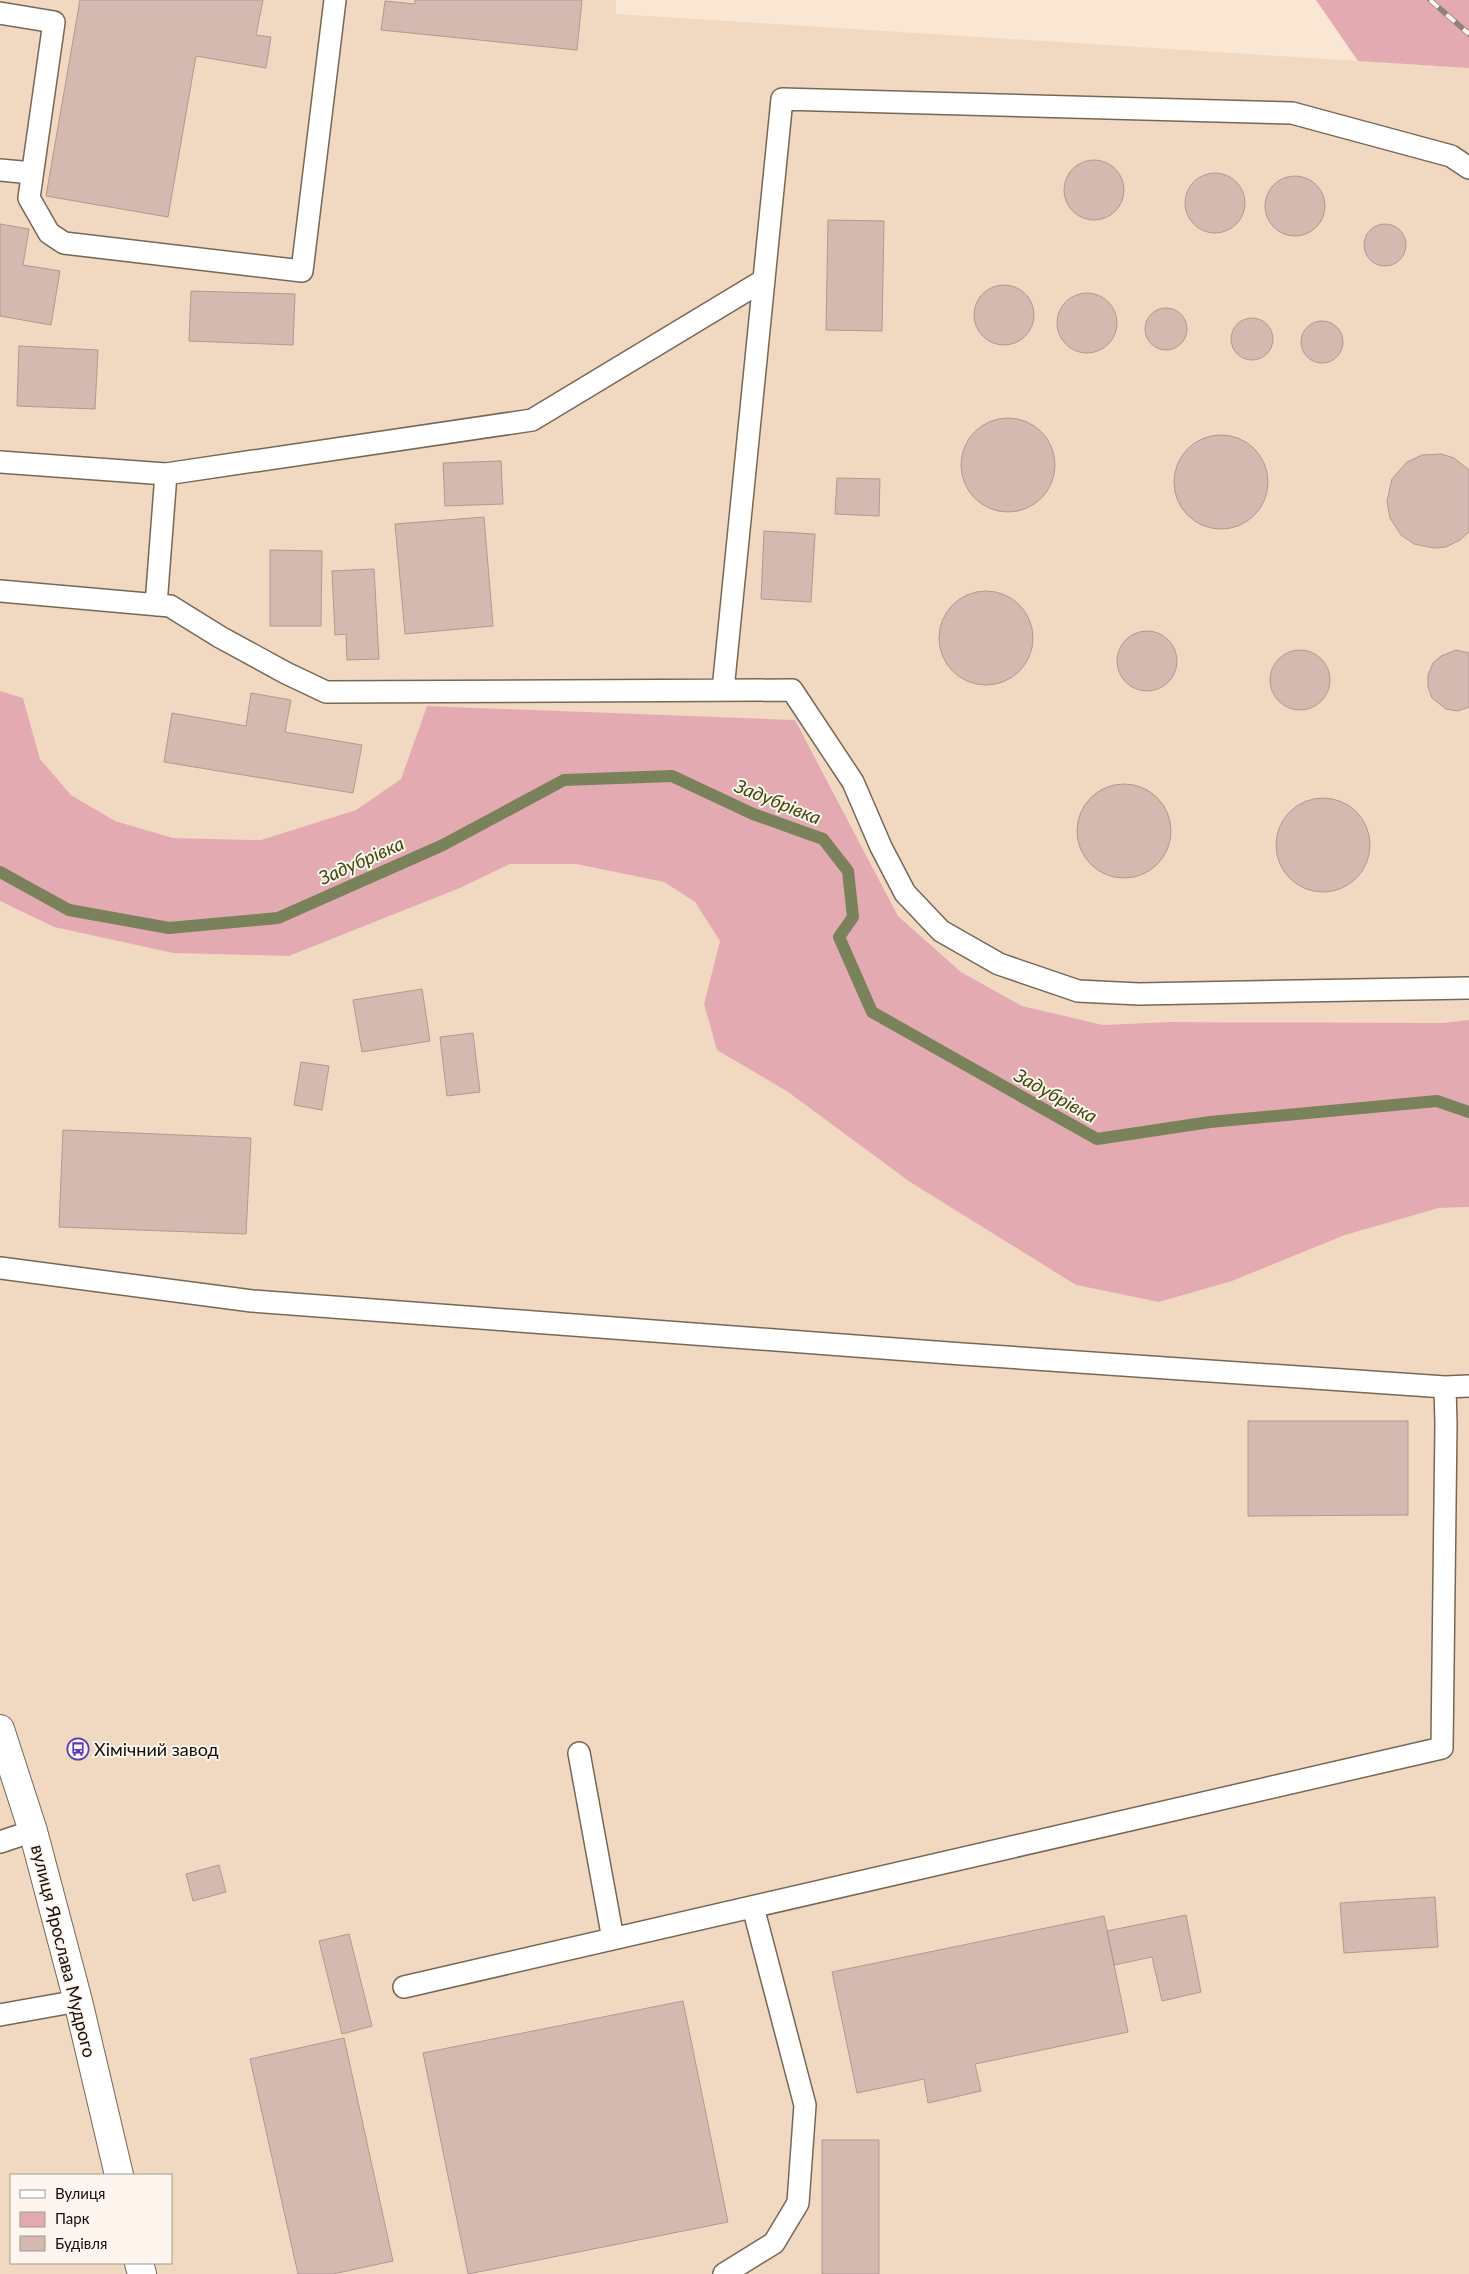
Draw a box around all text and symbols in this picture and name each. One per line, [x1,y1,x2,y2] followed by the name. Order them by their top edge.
[731,773,825,829] water label: Задубрівка
[314,831,407,889] water label: Задубрівка
[1010,1062,1101,1127] water label: Задубрівка
[66,1737,90,1761] bus stop icon: Хімічний завод
[94,1738,219,1760] place label: Хімічний завод
[27,1842,101,2060] street label: вулиця Ярослава Мудрого
[10,2174,172,2264] legend
[55,2184,105,2202] text: Вулиця
[55,2209,90,2227] text: Парк
[55,2234,107,2252] text: Будівля

